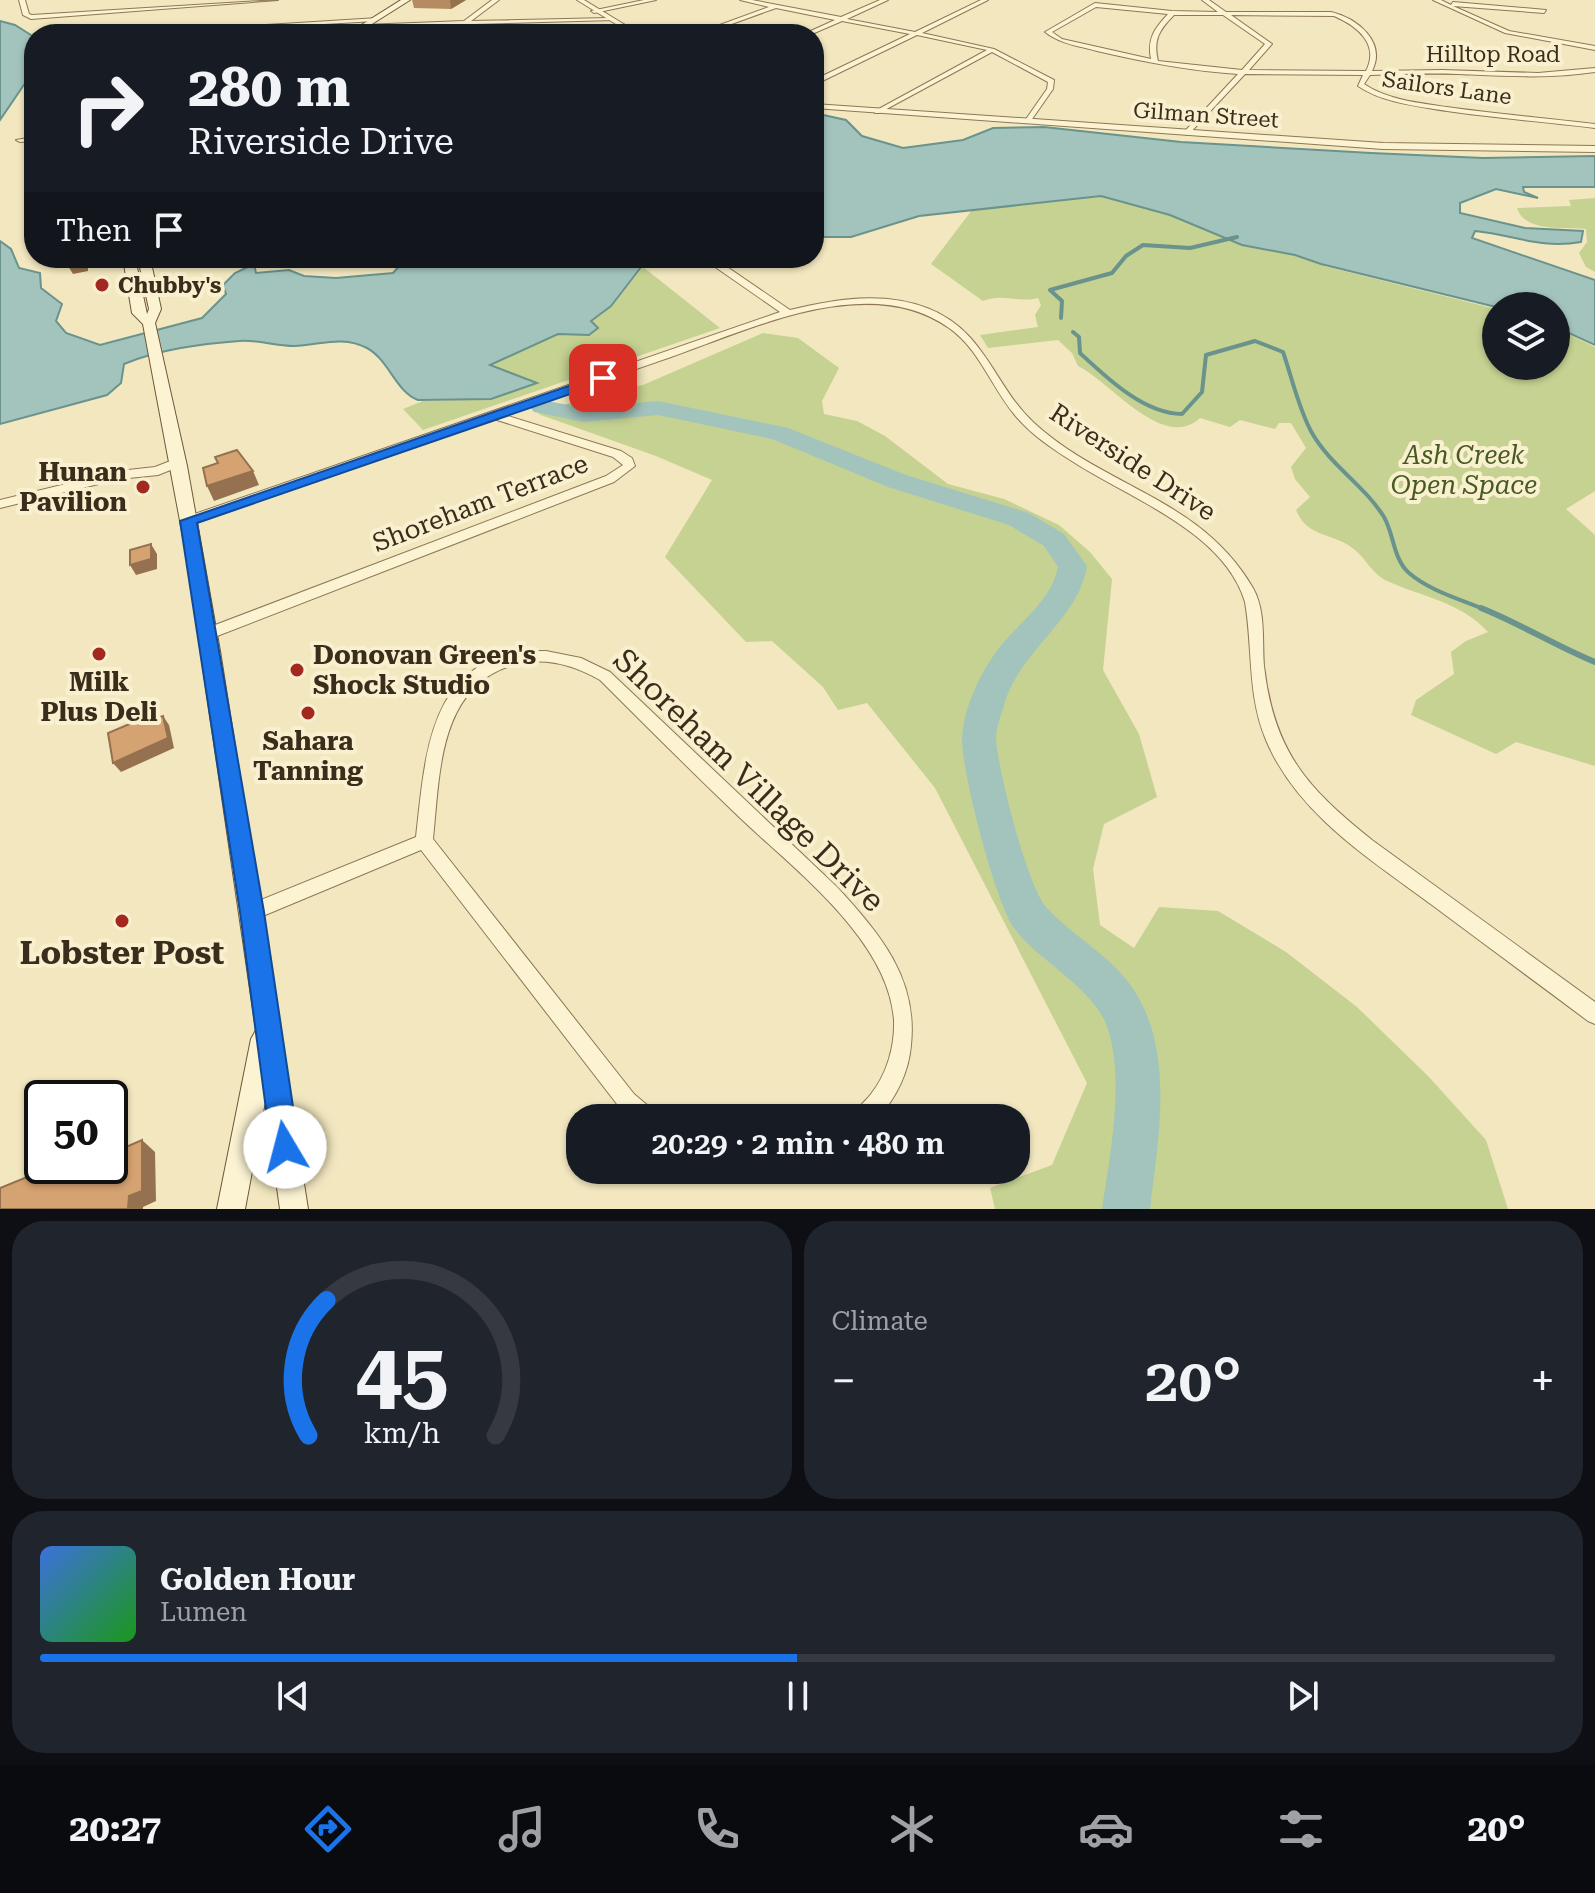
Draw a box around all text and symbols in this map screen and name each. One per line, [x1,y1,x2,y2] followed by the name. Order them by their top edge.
[1426,42,1560,67] street label: Hilltop Road
[188,54,350,120] text: 280 m
[56,56,160,160] icon: right
[1381,67,1513,109] street label: Sailors Lane
[1132,97,1280,133] street label: Gilman Street
[188,121,454,163] text: Riverside Drive
[147,208,191,252] icon: arrive
[56,213,131,248] text: Then
[118,273,221,298] place label: Chubby's
[93,276,111,294] marker: Chubby's
[1482,292,1570,380] map controls
[1482,292,1570,380] button: layers
[569,344,637,412] pin
[581,356,625,400] icon: arrive
[1044,397,1222,527] street label: Riverside Drive
[1391,440,1537,500] park label: Ash Creek Open Space
[368,448,592,558] street label: Shoreham Terrace
[19,457,127,517] place label: Hunan Pavilion
[134,478,152,496] marker: Hunan Pavilion
[313,640,536,700] place label: Donovan Green's Shock Studio
[606,641,892,919] street label: Shoreham Village Drive
[90,645,108,663] marker: Milk Plus Deli
[288,661,306,679] marker: Donovan Green's Shock Studio
[40,667,158,727] place label: Milk Plus Deli
[299,704,317,722] marker: Sahara Tanning
[253,726,363,786] place label: Sahara Tanning
[113,912,131,930] marker: Lobster Post
[20,934,224,972] place label: Lobster Post
[24,1080,128,1184] speed limit sign: 50
[243,1105,327,1189] position arrow
[652,1126,944,1161] text: 20:29 · 2 min · 480 m
[832,1306,928,1336] text: Climate
[355,1325,448,1422] text: 45
[1145,1345,1242,1416] text: 20°
[832,1355,856,1407] text: −
[1530,1355,1555,1407] text: +
[363,1416,440,1450] text: km/h
[160,1562,355,1597] text: Golden Hour
[160,1597,247,1627] text: Lumen
[271,1674,315,1718] icon: previous
[776,1674,820,1718] icon: pause
[1281,1674,1325,1718] icon: next
[300,1801,356,1857] icon: directions
[494,1801,550,1857] icon: music
[689,1801,745,1857] icon: phone
[884,1801,940,1857] icon: climate
[1078,1801,1134,1857] icon: car
[1273,1801,1329,1857] icon: filters
[69,1808,161,1850] text: 20:27
[1467,1808,1526,1850] text: 20°

